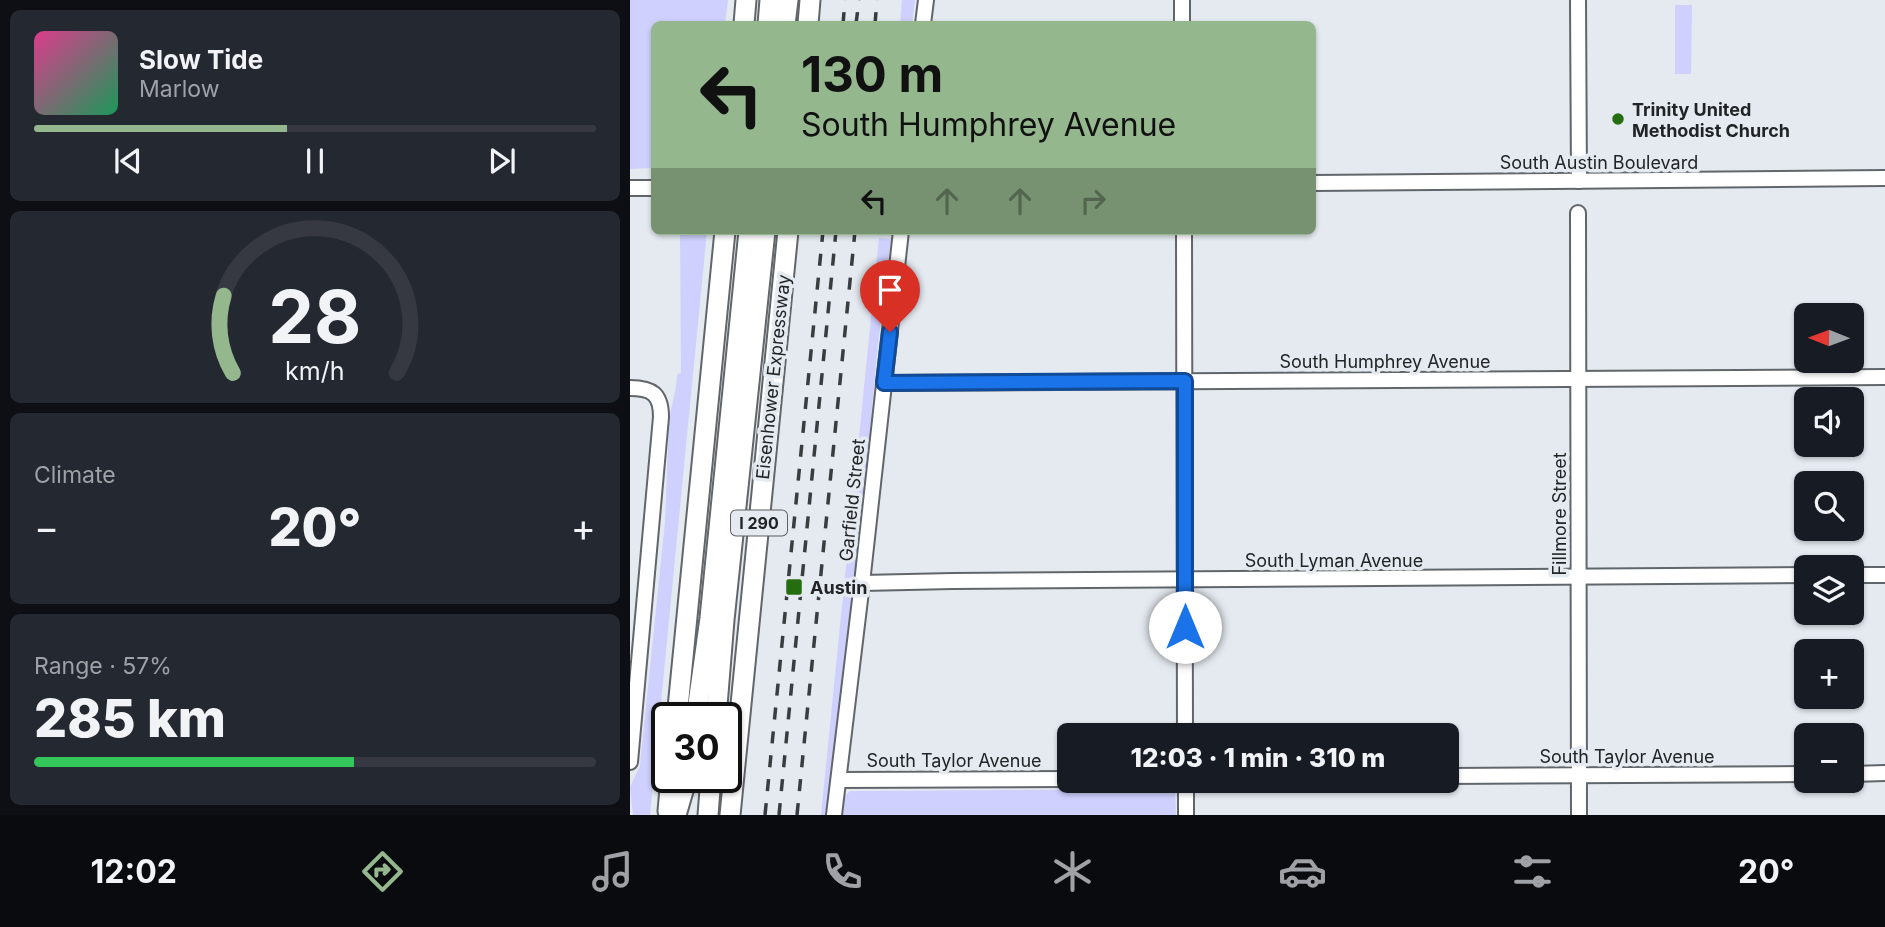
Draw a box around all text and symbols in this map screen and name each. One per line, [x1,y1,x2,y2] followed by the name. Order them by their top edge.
[139,44,263,75] text: Slow Tide
[801,45,943,104] text: 130 m
[686,49,777,140] icon: left
[139,75,219,103] text: Marlow
[1632,99,1790,141] place label: Trinity United Methodist Church
[801,105,1176,144] text: South Humphrey Avenue
[1610,111,1626,127] marker: Trinity United Methodist Church
[109,142,147,180] icon: previous
[296,142,334,180] icon: pause
[483,142,521,180] icon: next
[1500,152,1698,173] street label: South Austin Boulevard
[855,182,893,220] icon: left
[928,182,966,220] icon: ahead
[1001,182,1039,220] icon: ahead
[1074,182,1112,220] icon: right
[860,260,920,332] pin
[871,271,909,309] icon: arrive
[268,272,362,361] text: 28
[752,273,794,481] street label: Eisenhower Expressway
[1794,303,1864,373] north arrow
[1794,303,1864,793] map controls
[1279,351,1491,372] street label: South Humphrey Avenue
[285,356,345,386] text: km/h
[1794,387,1864,457] button: sound
[835,437,869,562] street label: Garfield Street
[1549,452,1570,576] street label: Fillmore Street
[34,461,116,489] text: Climate
[1794,471,1864,541] button: search
[268,496,362,559] text: 20°
[34,504,59,550] text: −
[571,504,596,550] text: +
[731,510,787,536] road number: I 290
[1245,550,1423,571] street label: South Lyman Avenue
[1794,555,1864,625] button: layers
[784,577,804,597] marker: Austin
[810,577,867,598] place label: Austin
[1148,590,1222,664] position arrow
[1794,639,1864,709] button: +
[34,652,172,680] text: Range · 57%
[34,687,226,750] text: 285 km
[651,702,742,793] speed limit sign: 30
[1794,723,1864,793] button: −
[1131,742,1385,773] text: 12:03 · 1 min · 310 m
[1539,746,1715,767] street label: South Taylor Avenue
[866,750,1042,771] street label: South Taylor Avenue
[358,847,407,896] icon: directions
[588,847,637,896] icon: music
[818,847,867,896] icon: phone
[1048,847,1097,896] icon: climate
[1278,847,1327,896] icon: car
[1508,847,1557,896] icon: filters
[91,852,177,891] text: 12:02
[1738,852,1794,891] text: 20°

